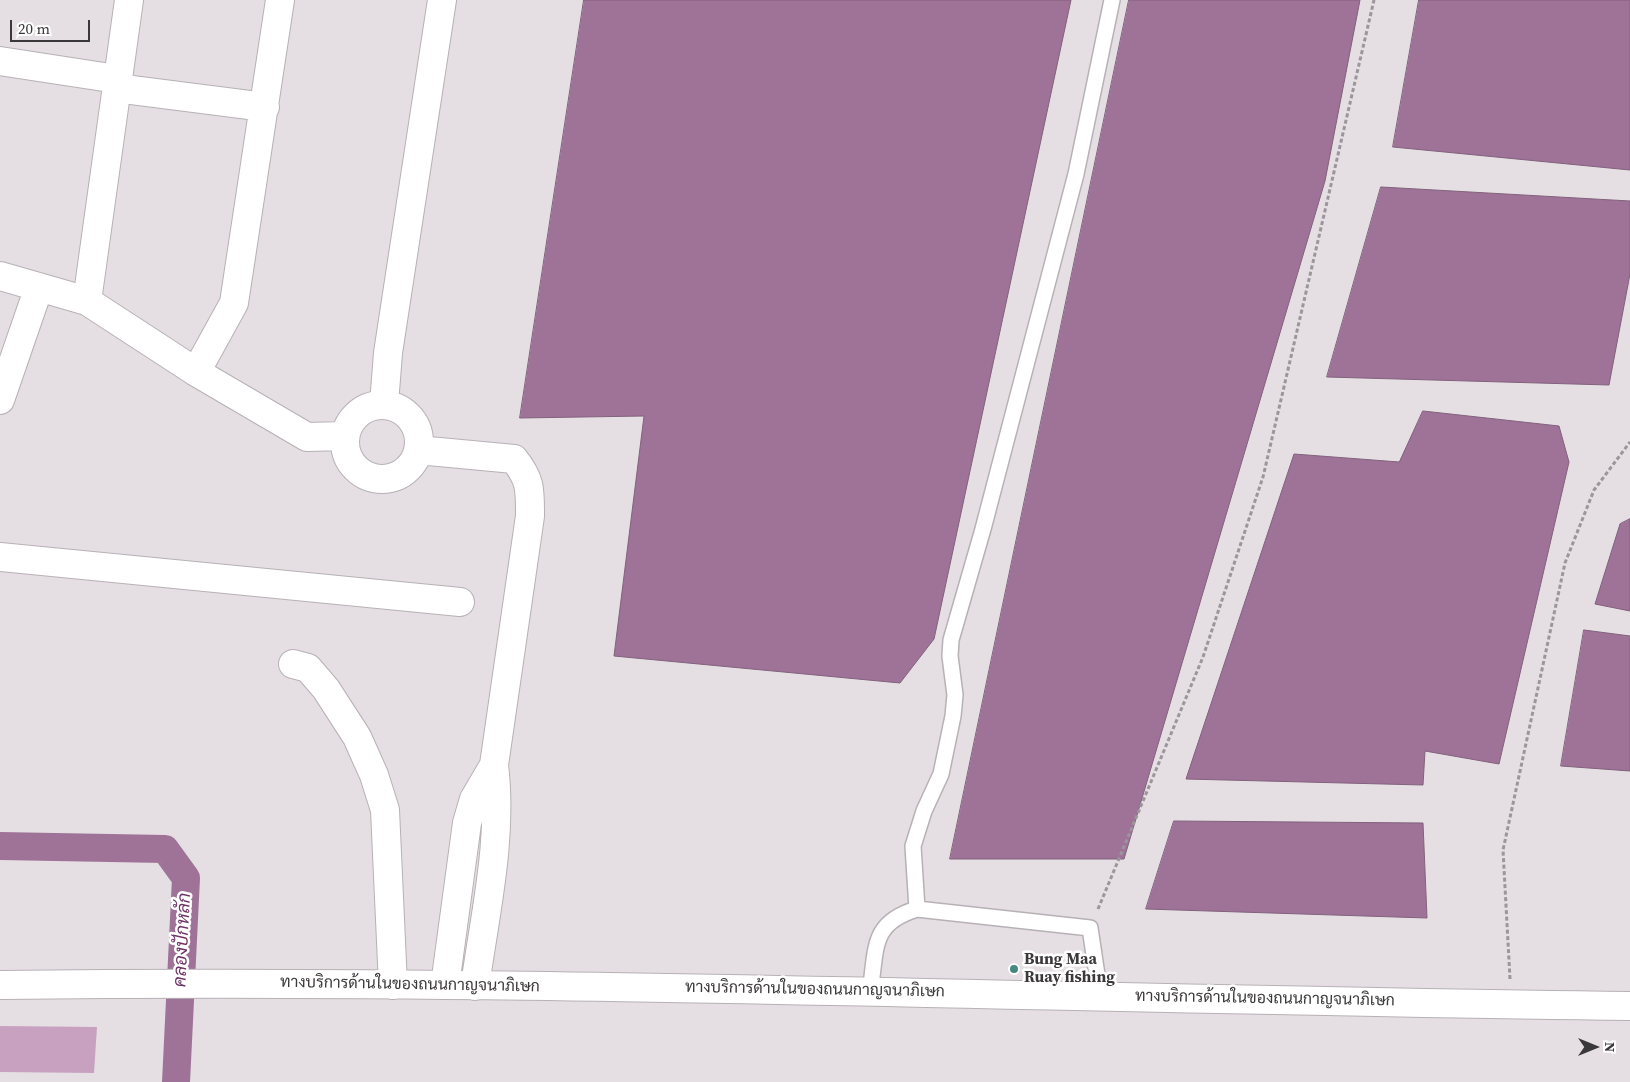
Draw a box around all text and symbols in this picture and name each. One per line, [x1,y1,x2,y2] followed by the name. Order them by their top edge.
[12,10,92,42] scale bar
[18,18,50,39] text: 20 m
[170,892,196,988] water label: คลองปักหลัก
[1024,950,1115,988] place label: Bung Maa Ruay fishing
[1008,963,1020,975] marker: Bung Maa Ruay fishing
[280,973,540,997] street label: ทางบริการด้านในของถนนกาญจนาภิเษก
[685,978,945,1002] street label: ทางบริการด้านในของถนนกาญจนาภิเษก
[1135,987,1395,1011] street label: ทางบริการด้านในของถนนกาญจนาภิเษก
[1570,1022,1620,1072] north arrow
[1600,1042,1620,1052] text: N

